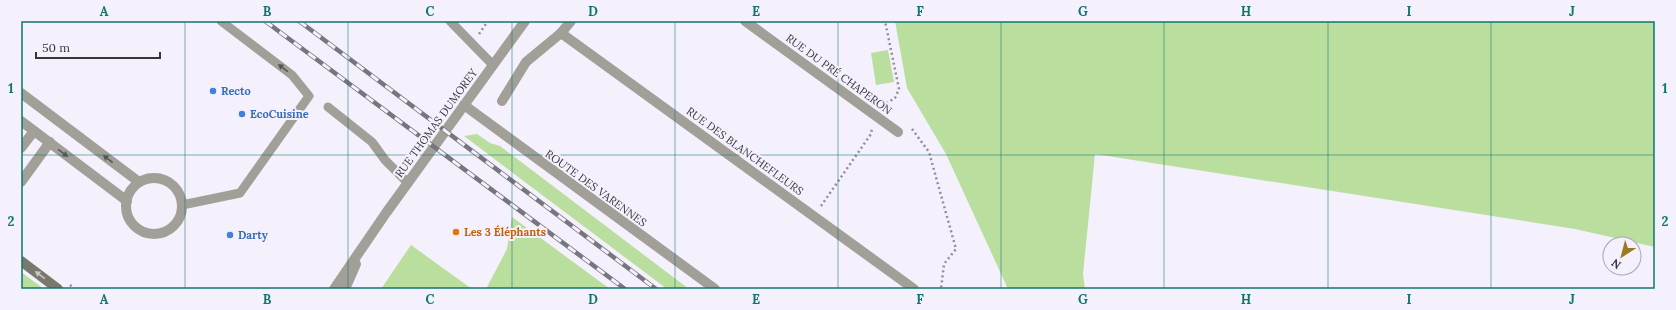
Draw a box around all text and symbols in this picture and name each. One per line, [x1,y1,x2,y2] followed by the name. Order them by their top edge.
[100,3,109,20] text: A
[263,3,272,20] text: B
[426,3,435,20] text: C
[588,3,598,20] text: D
[752,3,760,20] text: E
[916,3,924,20] text: F
[1078,3,1088,20] text: G
[1241,3,1251,20] text: H
[1406,3,1412,20] text: I
[1569,3,1575,20] text: J
[783,31,895,117] street label: RUE DU PRÉ CHAPERON
[36,34,160,60] scale bar
[42,40,70,55] text: 50 m
[278,64,288,72] one-way arrow
[392,65,481,180] street label: RUE THOMAS DUMOREY
[8,80,14,97] text: 1
[1662,80,1668,97] text: 1
[221,84,251,98] place label: Recto
[208,86,218,96] marker: Recto
[684,104,806,198] street label: RUE DES BLANCHEFLEURS
[250,107,309,121] place label: EcoCuisine
[237,109,247,119] marker: EcoCuisine
[543,147,649,229] street label: ROUTE DES VARENNES
[58,148,69,157] one-way arrow
[103,155,113,163] one-way arrow
[8,213,15,230] text: 2
[1662,213,1669,230] text: 2
[464,225,546,239] place label: Les 3 Éléphants
[451,227,461,237] marker: Les 3 Éléphants
[238,228,269,242] place label: Darty
[225,230,235,240] marker: Darty
[1602,236,1642,276] north arrow
[1608,256,1624,272] text: N
[34,271,45,279] one-way arrow
[100,291,109,308] text: A
[263,291,272,308] text: B
[426,291,435,308] text: C
[588,291,598,308] text: D
[752,291,760,308] text: E
[916,291,924,308] text: F
[1078,291,1088,308] text: G
[1241,291,1251,308] text: H
[1406,291,1412,308] text: I
[1569,291,1575,308] text: J

